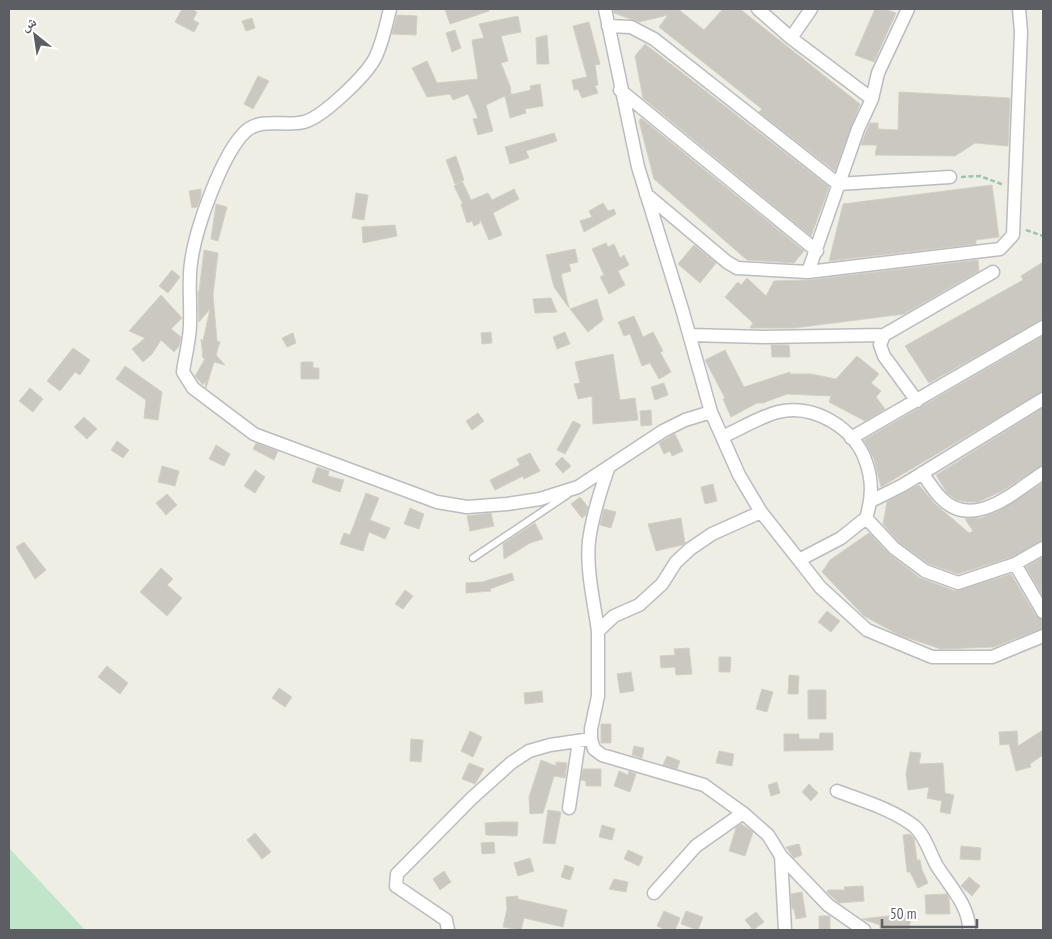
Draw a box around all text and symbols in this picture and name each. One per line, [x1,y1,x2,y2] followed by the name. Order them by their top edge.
[10,10,60,60] north arrow
[18,12,40,35] text: ش
[882,896,977,928] scale bar
[890,904,916,923] text: 50 m

